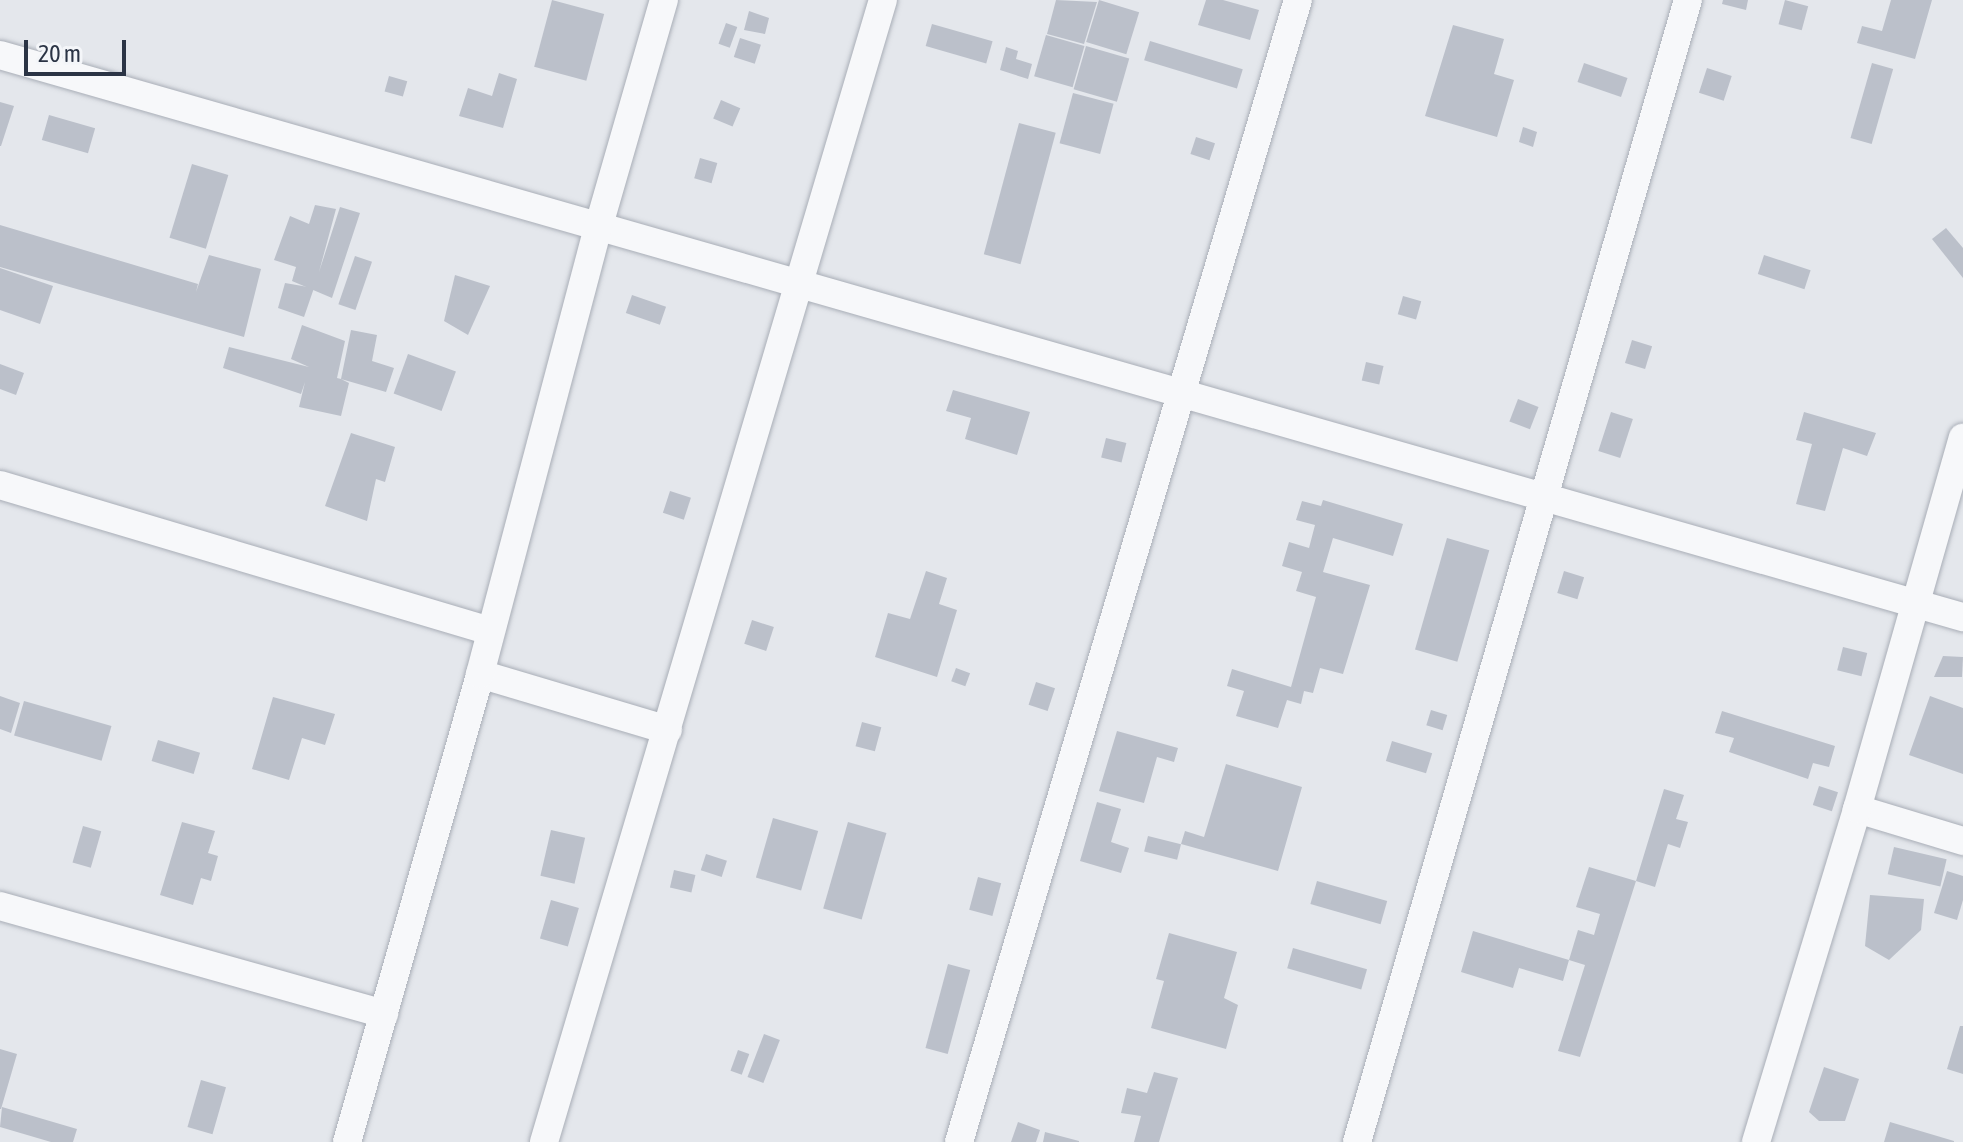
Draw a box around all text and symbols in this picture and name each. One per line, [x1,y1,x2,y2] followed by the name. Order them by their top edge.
[28,24,130,74] scale bar
[38,40,81,67] text: 20 m

